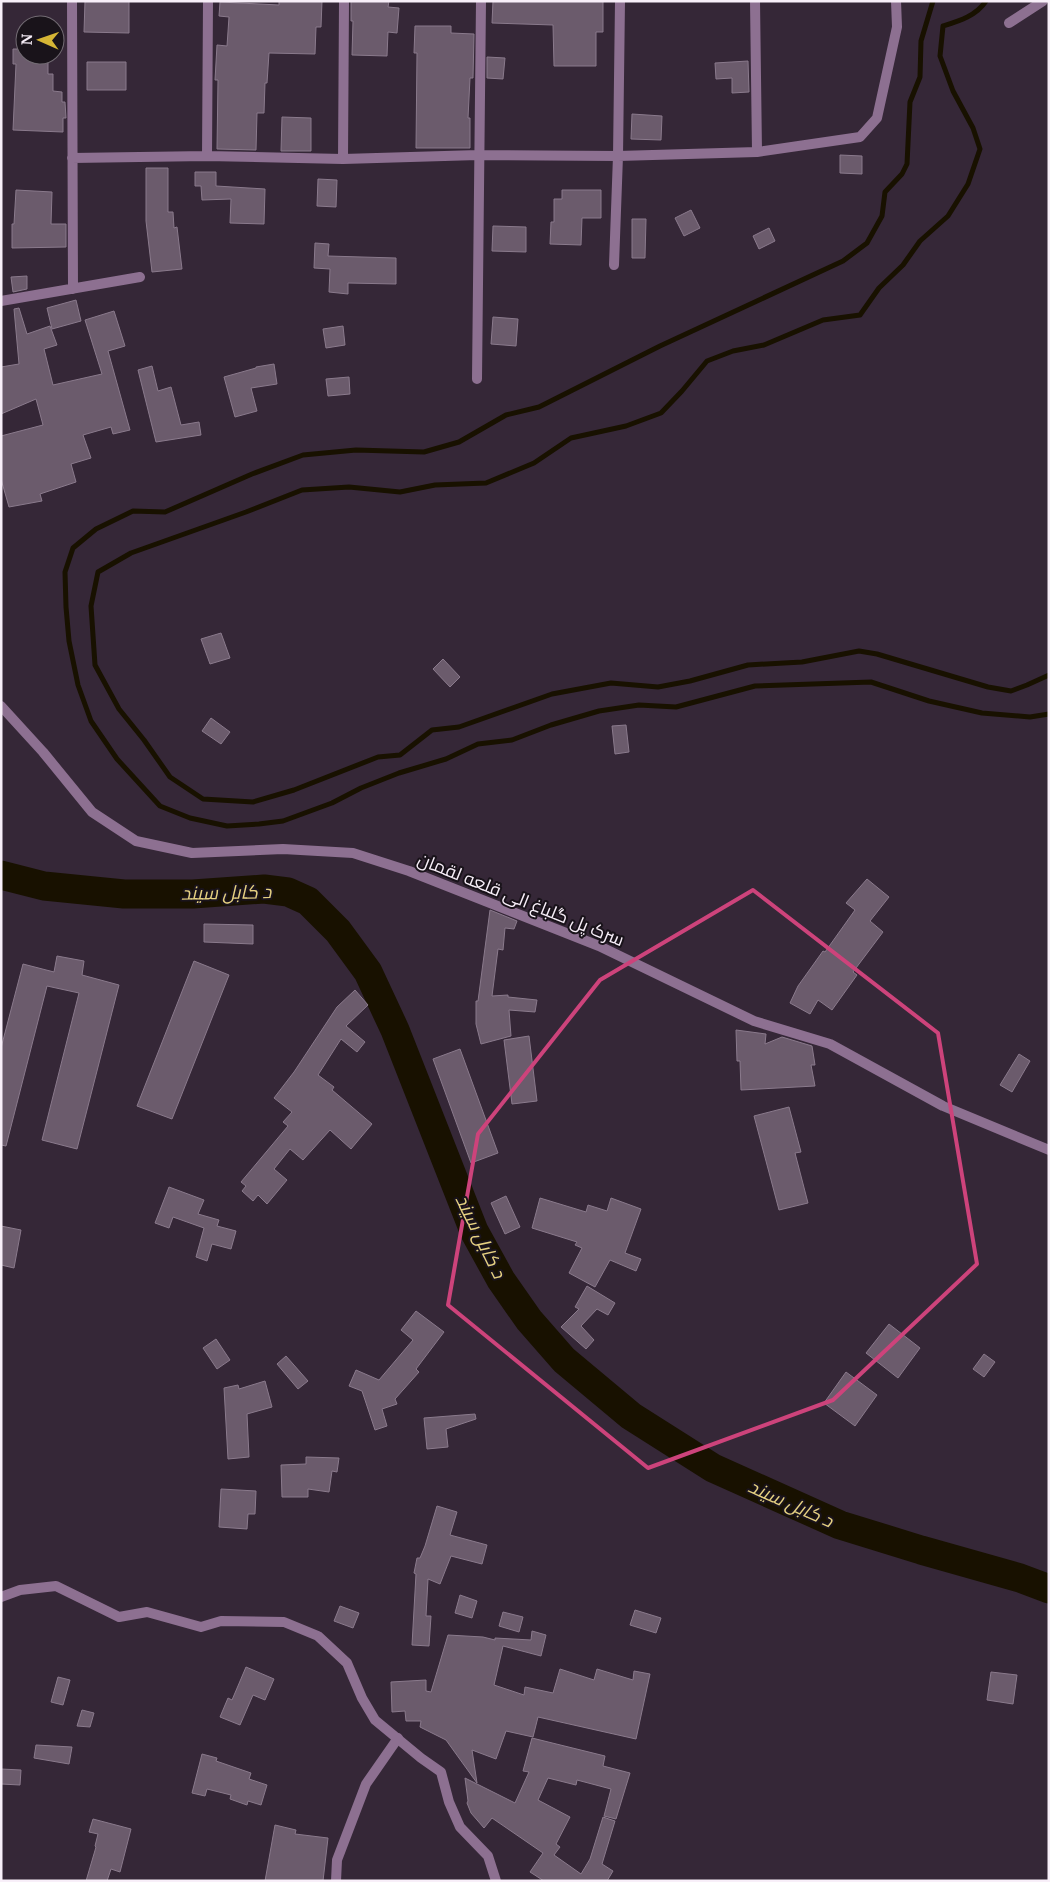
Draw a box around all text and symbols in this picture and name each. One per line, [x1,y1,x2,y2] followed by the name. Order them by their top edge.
[15,15,65,65] north arrow
[18,34,36,45] text: N
[414,847,628,952] street label: سرک پل گلباغ الی قلعه لقمان
[181,879,272,905] water label: د کابل سيند
[450,1190,512,1283] water label: د کابل سيند
[745,1474,838,1533] water label: د کابل سيند

